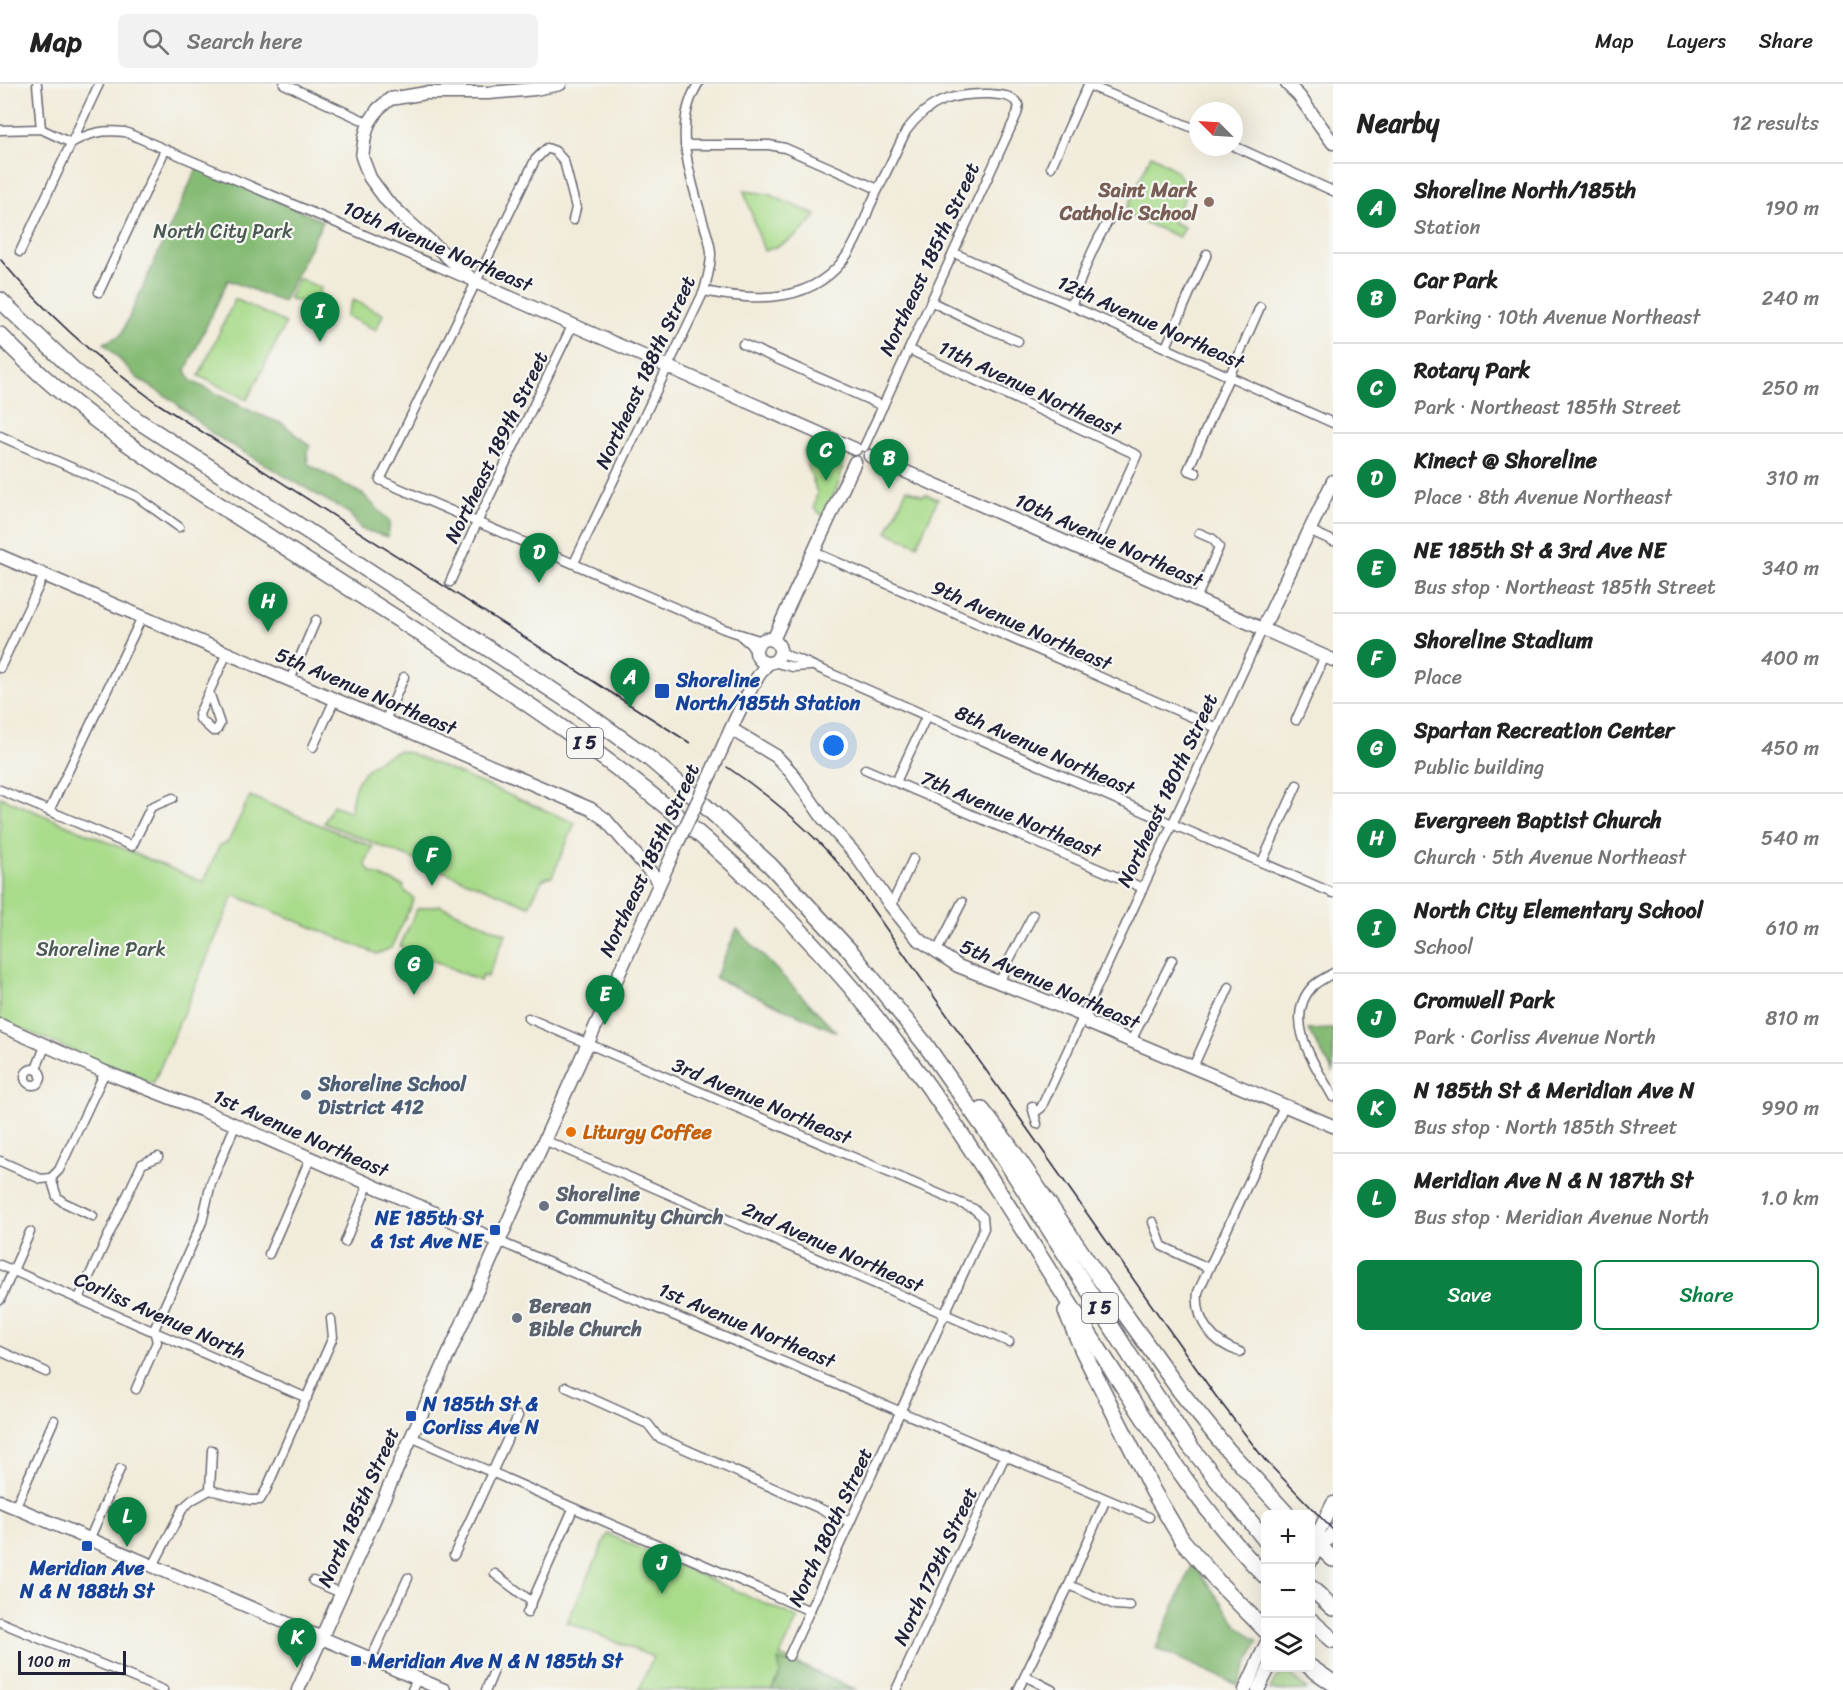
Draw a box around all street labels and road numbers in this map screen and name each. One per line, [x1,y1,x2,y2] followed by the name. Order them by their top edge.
[869,156,990,362] street label: Northeast 185th Street
[338,191,539,303] street label: 10th Avenue Northeast
[1051,265,1251,380] street label: 12th Avenue Northeast
[585,269,706,475] street label: Northeast 188th Street
[932,331,1128,447] street label: 11th Avenue Northeast
[435,345,558,549] street label: Northeast 189th Street
[1009,483,1210,598] street label: 10th Avenue Northeast
[926,570,1118,681] street label: 9th Avenue Northeast
[270,637,463,746] street label: 5th Avenue Northeast
[1107,687,1228,893] street label: Northeast 180th Street
[949,695,1141,806] street label: 8th Avenue Northeast
[567,728,603,758] road number: I 5
[589,757,710,963] street label: Northeast 185th Street
[915,761,1107,869] street label: 7th Avenue Northeast
[954,929,1146,1040] street label: 5th Avenue Northeast
[666,1048,858,1156] street label: 3rd Avenue Northeast
[207,1079,395,1188] street label: 1st Avenue Northeast
[736,1192,930,1304] street label: 2nd Avenue Northeast
[68,1262,251,1369] street label: Corliss Avenue North
[653,1272,842,1379] street label: 1st Avenue Northeast
[1082,1293,1118,1323] road number: I 5
[307,1421,410,1593] street label: North 185th Street
[778,1441,883,1613] street label: North 180th Street
[883,1481,988,1651] street label: North 179th Street

